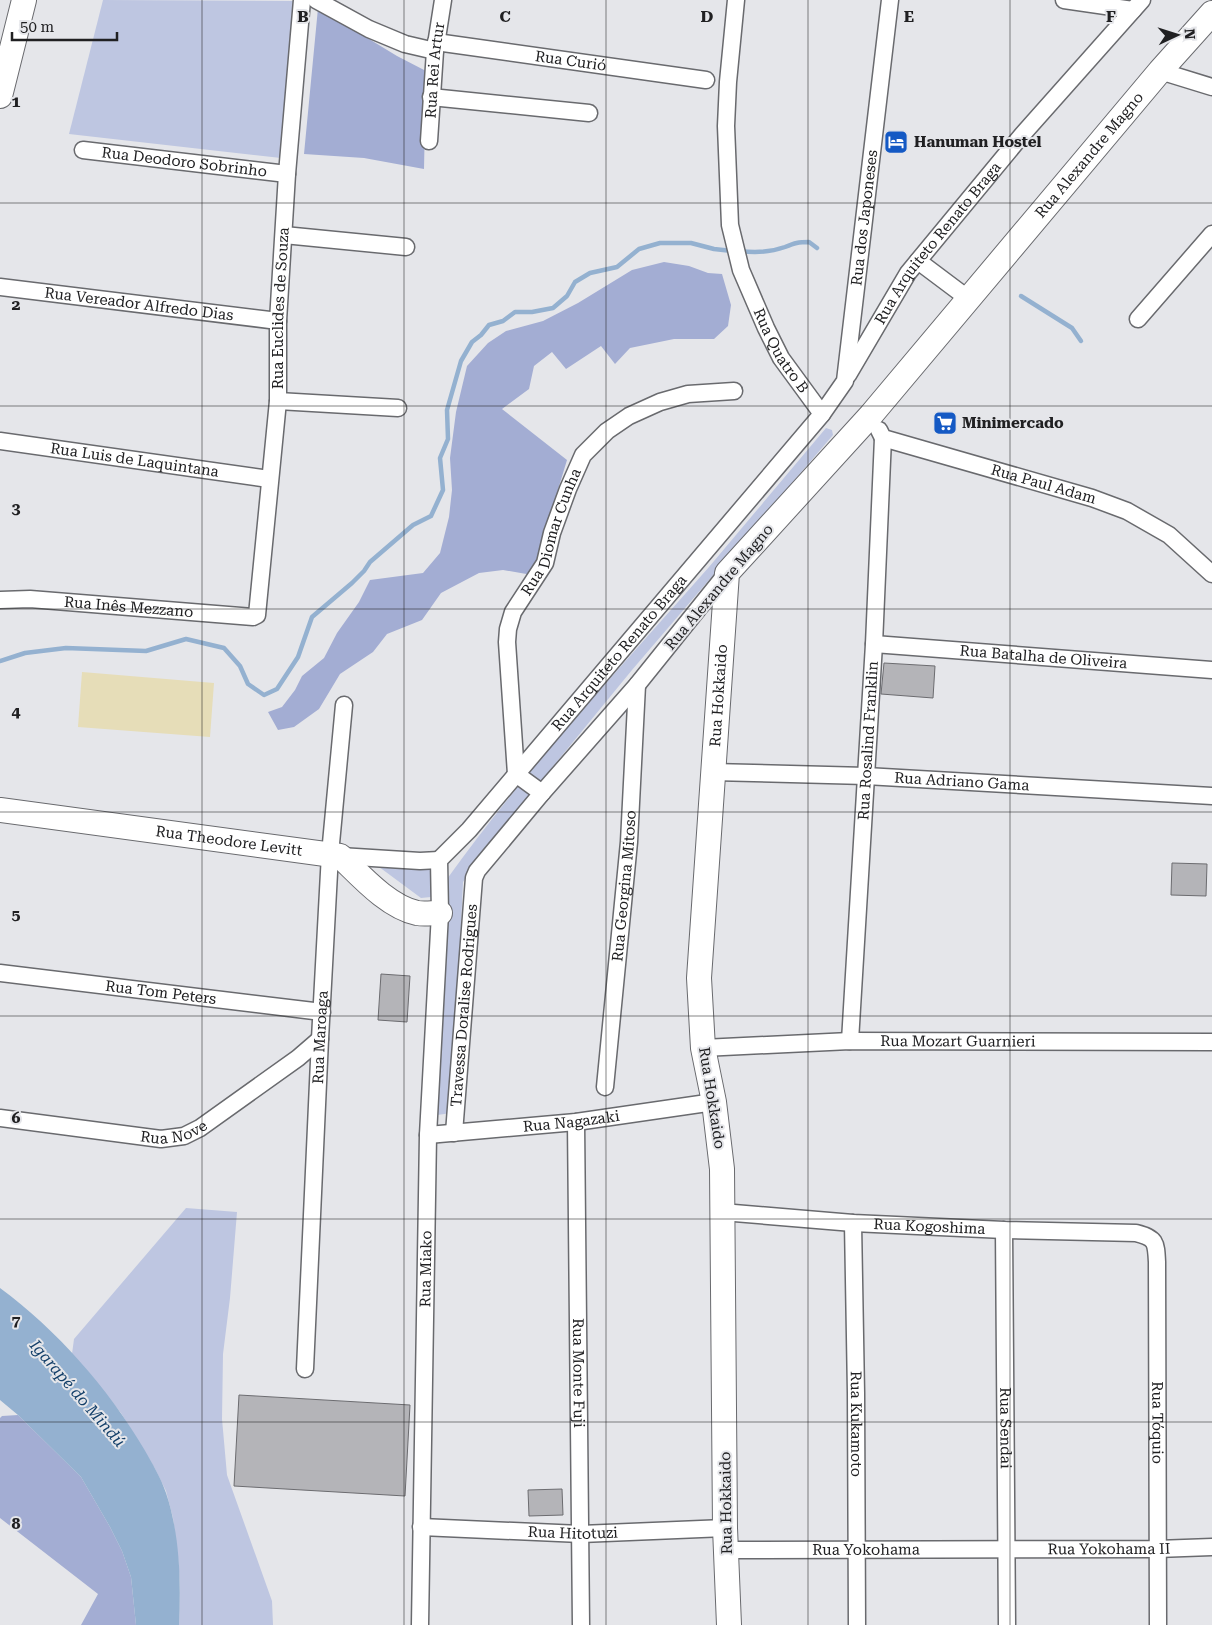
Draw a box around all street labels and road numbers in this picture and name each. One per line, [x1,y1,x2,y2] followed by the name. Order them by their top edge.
[422,21,448,119] street label: Rua Rei Artur
[534,47,608,75] street label: Rua Curió
[1031,89,1147,222] street label: Rua Alexandre Magno
[101,143,268,181] street label: Rua Deodoro Sobrinho
[847,149,881,287] street label: Rua dos Japoneses
[871,158,1005,327] street label: Rua Arquiteto Renato Braga
[269,227,293,389] street label: Rua Euclides de Souza
[43,284,234,324] street label: Rua Vereador Alfredo Dias
[750,305,813,397] street label: Rua Quatro B
[49,439,220,481] street label: Rua Luis de Laquintana
[989,460,1099,508] street label: Rua Paul Adam
[517,465,585,599] street label: Rua Diomar Cunha
[661,520,777,654] street label: Rua Alexandre Magno
[548,571,690,735] street label: Rua Arquiteto Renato Braga
[63,593,194,621] street label: Rua Inês Mezzano
[959,642,1128,672] street label: Rua Batalha de Oliveira
[706,643,731,747] street label: Rua Hokkaido
[854,660,882,821] street label: Rua Rosalind Franklin
[894,769,1030,794] street label: Rua Adriano Gama
[608,810,640,962] street label: Rua Georgina Mitoso
[154,822,304,860] street label: Rua Theodore Levitt
[447,903,481,1107] street label: Travessa Doralise Rodrigues
[104,977,217,1008] street label: Rua Tom Peters
[309,990,332,1084] street label: Rua Maroaga
[880,1032,1036,1051] street label: Rua Mozart Guarnieri
[695,1046,729,1150] street label: Rua Hokkaido
[522,1107,621,1136] street label: Rua Nagazaki
[139,1117,211,1148] street label: Rua Nove
[873,1215,986,1238] street label: Rua Kogoshima
[416,1230,435,1308] street label: Rua Miako
[569,1318,588,1428] street label: Rua Monte Fuji
[847,1371,865,1477] street label: Rua Kukamoto
[1148,1381,1167,1464] street label: Rua Tóquio
[996,1387,1015,1469] street label: Rua Sendai
[716,1451,736,1555] street label: Rua Hokkaido
[527,1523,619,1543] street label: Rua Hitotuzi
[1048,1540,1171,1558] street label: Rua Yokohama II
[812,1541,920,1559] street label: Rua Yokohama

